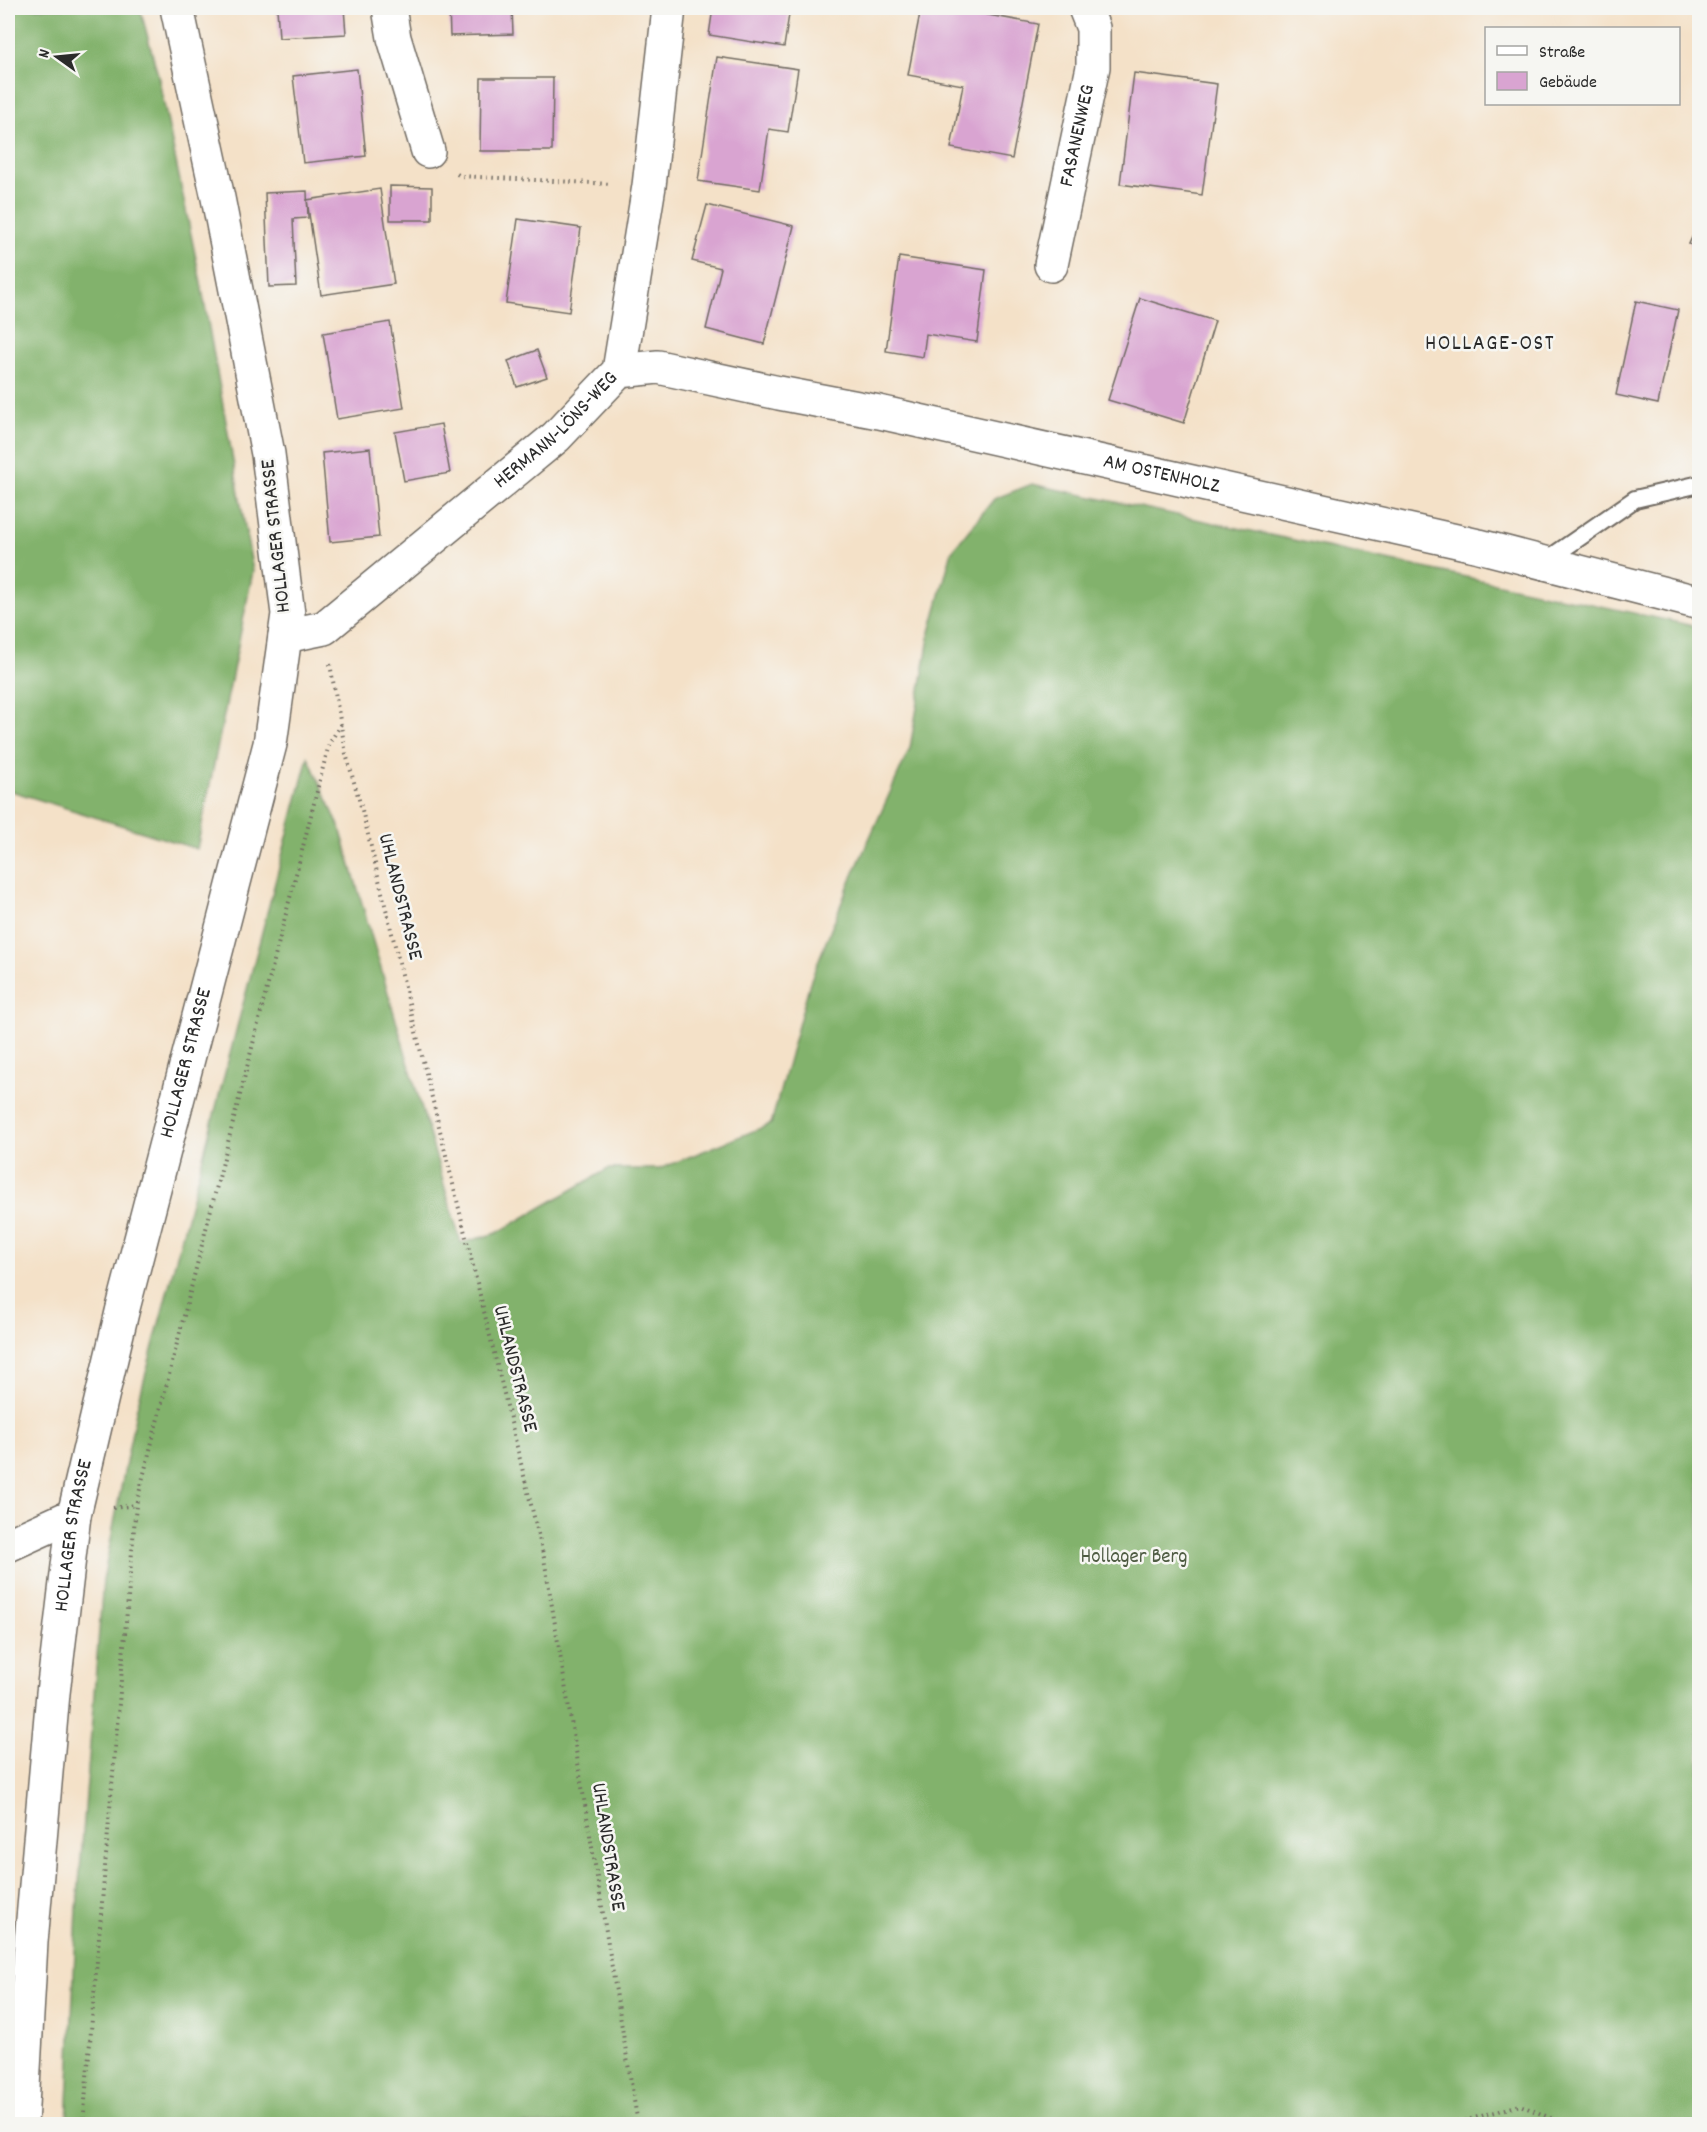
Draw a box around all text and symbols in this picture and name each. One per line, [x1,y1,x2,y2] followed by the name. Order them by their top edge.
[27,27,87,87] north arrow
[1485,27,1680,105] legend
[1539,41,1585,66] text: Straße
[33,47,57,61] text: N
[1539,71,1597,96] text: Gebäude
[1053,82,1104,190] street label: FASANENWEG
[1425,329,1555,360] district label: HOLLAGE-OST
[488,365,626,497] street label: HERMANN-LÖNS-WEG
[1100,447,1223,503] street label: AM OSTENHOLZ
[254,457,300,614] street label: HOLLAGER STRASSE
[369,831,429,964] street label: UHLANDSTRASSE
[153,985,221,1142] street label: HOLLAGER STRASSE
[484,1303,544,1436] street label: UHLANDSTRASSE
[48,1456,102,1614] street label: HOLLAGER STRASSE
[1080,1543,1188,1573] park label: Hollager Berg
[582,1781,632,1914] street label: UHLANDSTRASSE

